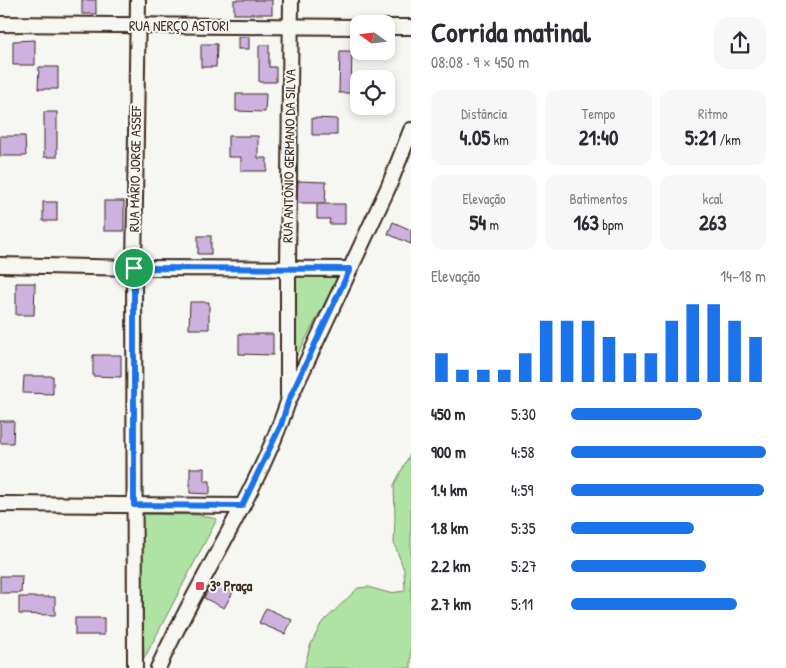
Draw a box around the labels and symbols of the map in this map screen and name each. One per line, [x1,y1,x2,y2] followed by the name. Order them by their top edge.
[350,15,395,60] north arrow
[129,16,229,35] street label: RUA NERÇO ASTORI
[277,69,300,243] street label: RUA ANTÔNIO GERMANO DA SILVA
[124,105,145,232] street label: RUA MÁRIO JORGE ASSEF
[113,247,155,289] pin
[210,576,253,595] place label: 3º Praça
[194,580,206,592] marker: 3º Praça

